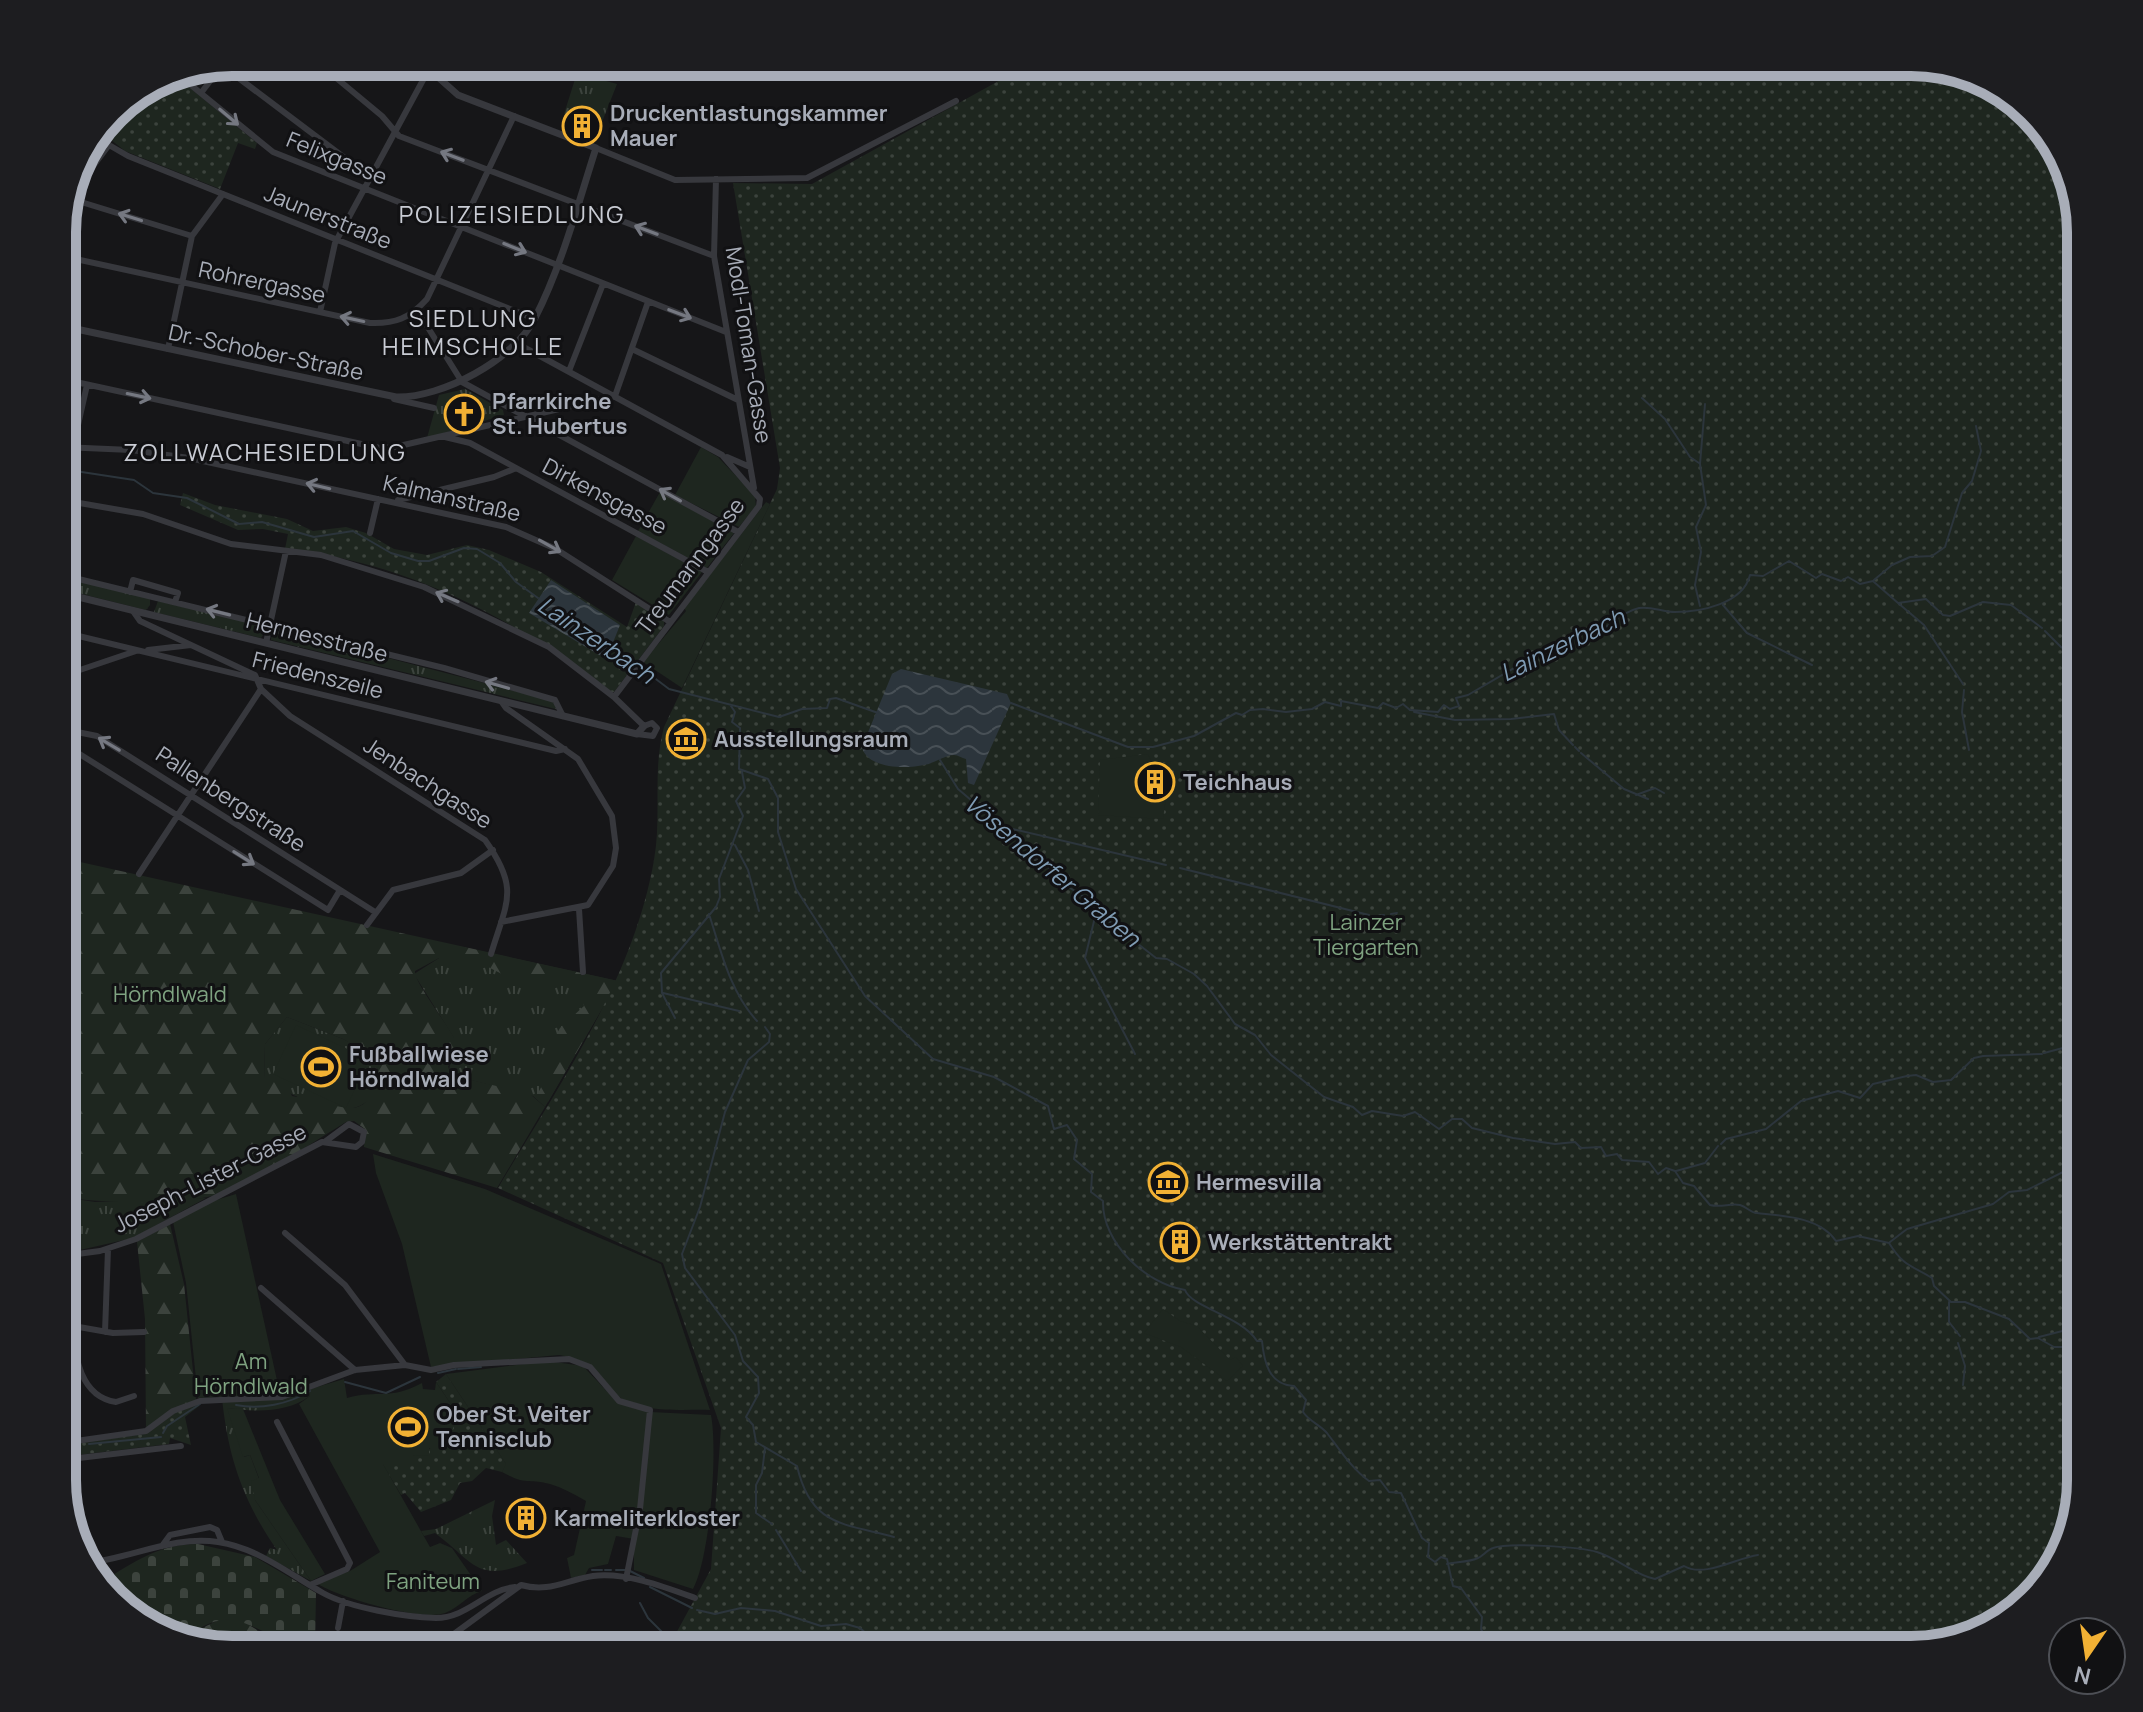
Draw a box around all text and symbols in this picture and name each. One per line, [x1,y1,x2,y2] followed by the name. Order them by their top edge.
[610,98,888,153] place label: Druckentlastungskammer Mauer
[561,105,603,147] building icon: Druckentlastungskammer Mauer
[218,108,239,126] one-way arrow
[282,124,392,192] street label: Felixgasse
[440,148,465,162] one-way arrow
[260,178,396,256] street label: Jaunerstraße
[399,197,625,230] district label: POLIZEISIEDLUNG
[118,209,144,224] one-way arrow
[634,222,659,236] one-way arrow
[502,242,527,257] one-way arrow
[719,245,779,445] street label: Modl-Toman-Gasse
[196,254,328,310] street label: Rohrergasse
[382,301,564,362] district label: SIEDLUNG HEIMSCHOLLE
[667,308,692,322] one-way arrow
[339,311,365,326] one-way arrow
[166,317,366,387] street label: Dr.-Schober-Straße
[492,386,628,441] place label: Pfarrkirche St. Hubertus
[125,389,151,404] one-way arrow
[443,393,485,435] church icon: Pfarrkirche St. Hubertus
[123,435,407,468] district label: ZOLLWACHESIEDLUNG
[538,451,673,541] street label: Dirkensgasse
[380,468,524,528] street label: Kalmanstraße
[306,478,331,493] one-way arrow
[659,486,682,502] one-way arrow
[629,491,751,640] street label: Treumanngasse
[537,538,561,554] one-way arrow
[436,588,460,603] one-way arrow
[532,588,663,691] water label: Lainzerbach
[1494,599,1631,688] water label: Lainzerbach
[206,604,232,619] one-way arrow
[243,605,391,669] street label: Hermesstraße
[249,644,387,706] street label: Friedenszeile
[484,677,510,692] one-way arrow
[665,718,707,760] museum icon: Ausstellungsraum
[714,724,909,754] place label: Ausstellungsraum
[358,730,498,836] street label: Jenbachgasse
[98,735,121,751] one-way arrow
[150,739,312,859] street label: Pallenbergstraße
[1134,761,1176,803] building icon: Teichhaus
[1183,767,1293,797] place label: Teichhaus
[958,786,1149,954] water label: Vösendorfer Graben
[232,850,255,866] one-way arrow
[1313,907,1419,962] park label: Lainzer Tiergarten
[113,979,227,1009] park label: Hörndlwald
[349,1039,489,1094] place label: Fußballwiese Hörndlwald
[300,1046,342,1088] sports icon: Fußballwiese Hörndlwald
[109,1116,312,1240] street label: Joseph-Lister-Gasse
[1147,1161,1189,1203] museum icon: Hermesvilla
[1196,1167,1322,1197] place label: Hermesvilla
[1159,1221,1201,1263] building icon: Werkstättentrakt
[1208,1227,1392,1257] place label: Werkstättentrakt
[194,1346,308,1401] park label: Am Hörndlwald
[436,1399,591,1454] place label: Ober St. Veiter Tennisclub
[387,1406,429,1448] sports icon: Ober St. Veiter Tennisclub
[505,1497,547,1539] building icon: Karmeliterkloster
[554,1503,740,1533] place label: Karmeliterkloster
[386,1566,480,1596] park label: Faniteum
[2047,1616,2127,1696] north arrow
[2071,1659,2094,1692] text: N

